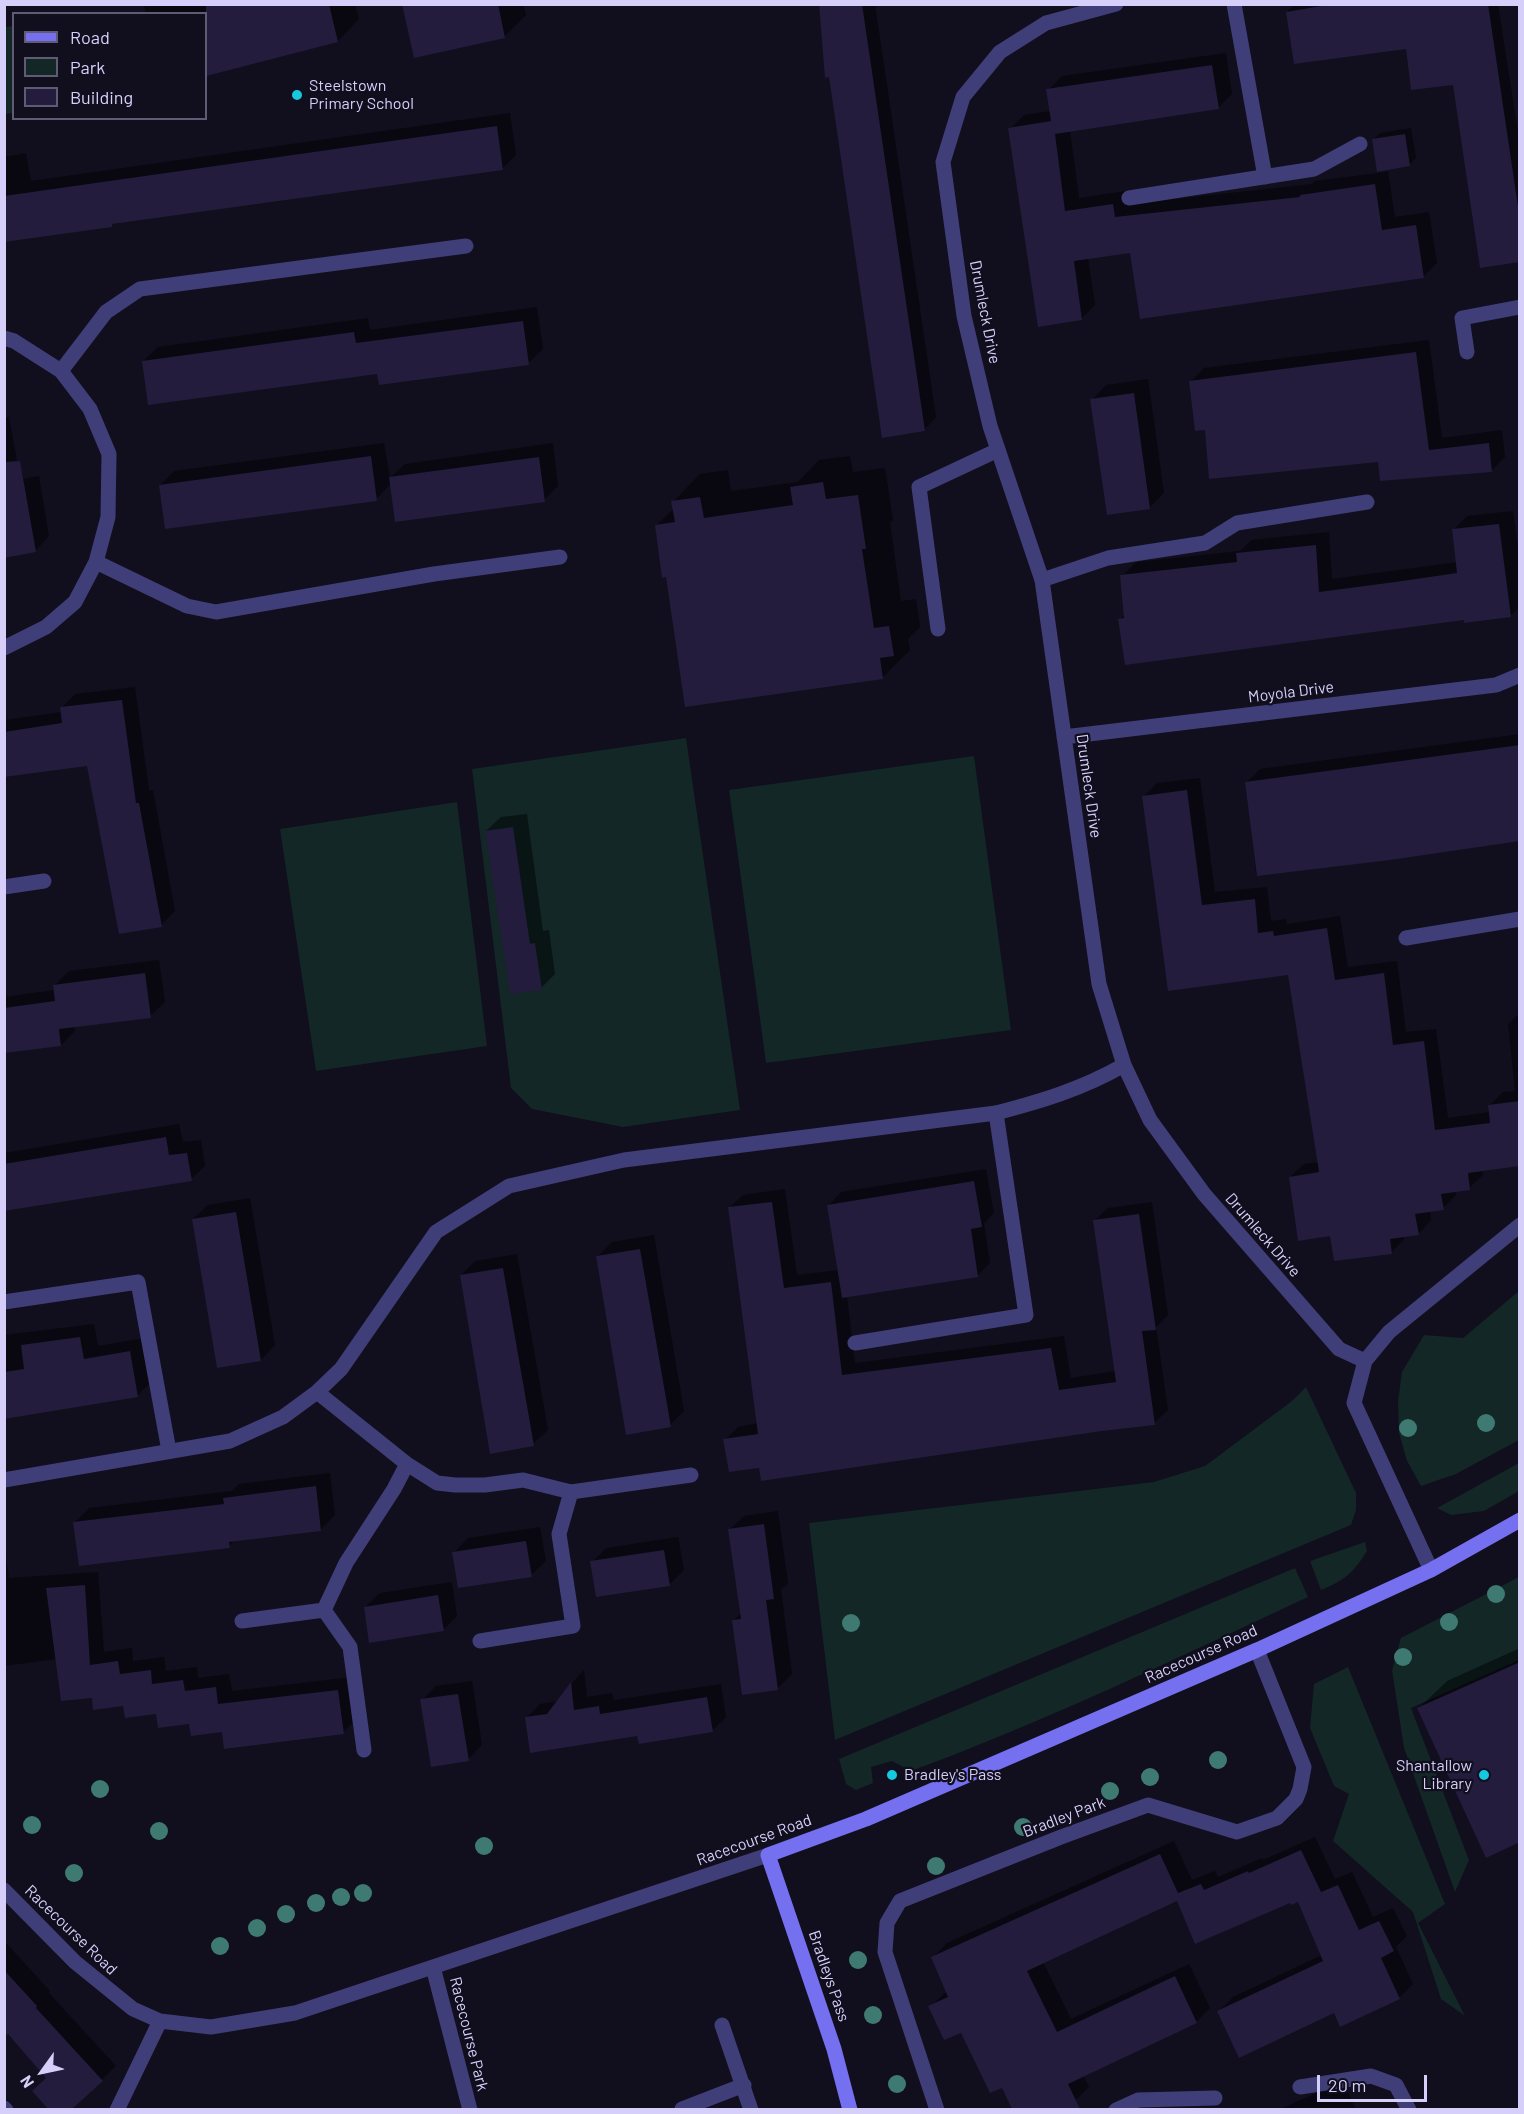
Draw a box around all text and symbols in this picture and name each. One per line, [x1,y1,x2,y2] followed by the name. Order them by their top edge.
[12,12,207,120] legend
[70,26,110,48] text: Road
[70,56,105,78] text: Park
[309,76,414,114] place label: Steelstown Primary School
[70,86,133,108] text: Building
[290,88,304,102] marker: Steelstown Primary School
[966,259,1004,365] street label: Drumleck Drive
[1247,677,1335,707] street label: Moyola Drive
[1072,733,1106,839] street label: Drumleck Drive
[1221,1189,1305,1281] street label: Drumleck Drive
[1142,1621,1260,1687] street label: Racecourse Road
[1396,1756,1472,1794] place label: Shantallow Library
[904,1765,1001,1785] place label: Bradley's Pass
[885,1768,899,1782] marker: Bradley's Pass
[1477,1768,1491,1782] marker: Shantallow Library
[1020,1792,1108,1842] street label: Bradley Park
[694,1810,814,1870] street label: Racecourse Road
[21,1881,121,1979] street label: Racecourse Road
[804,1928,854,2024] street label: Bradleys Pass
[446,1975,492,2093] street label: Racecourse Park
[12,2042,72,2102] north arrow
[1320,2063,1430,2101] scale bar
[16,2072,37,2092] text: N
[1328,2074,1366,2096] text: 20 m

